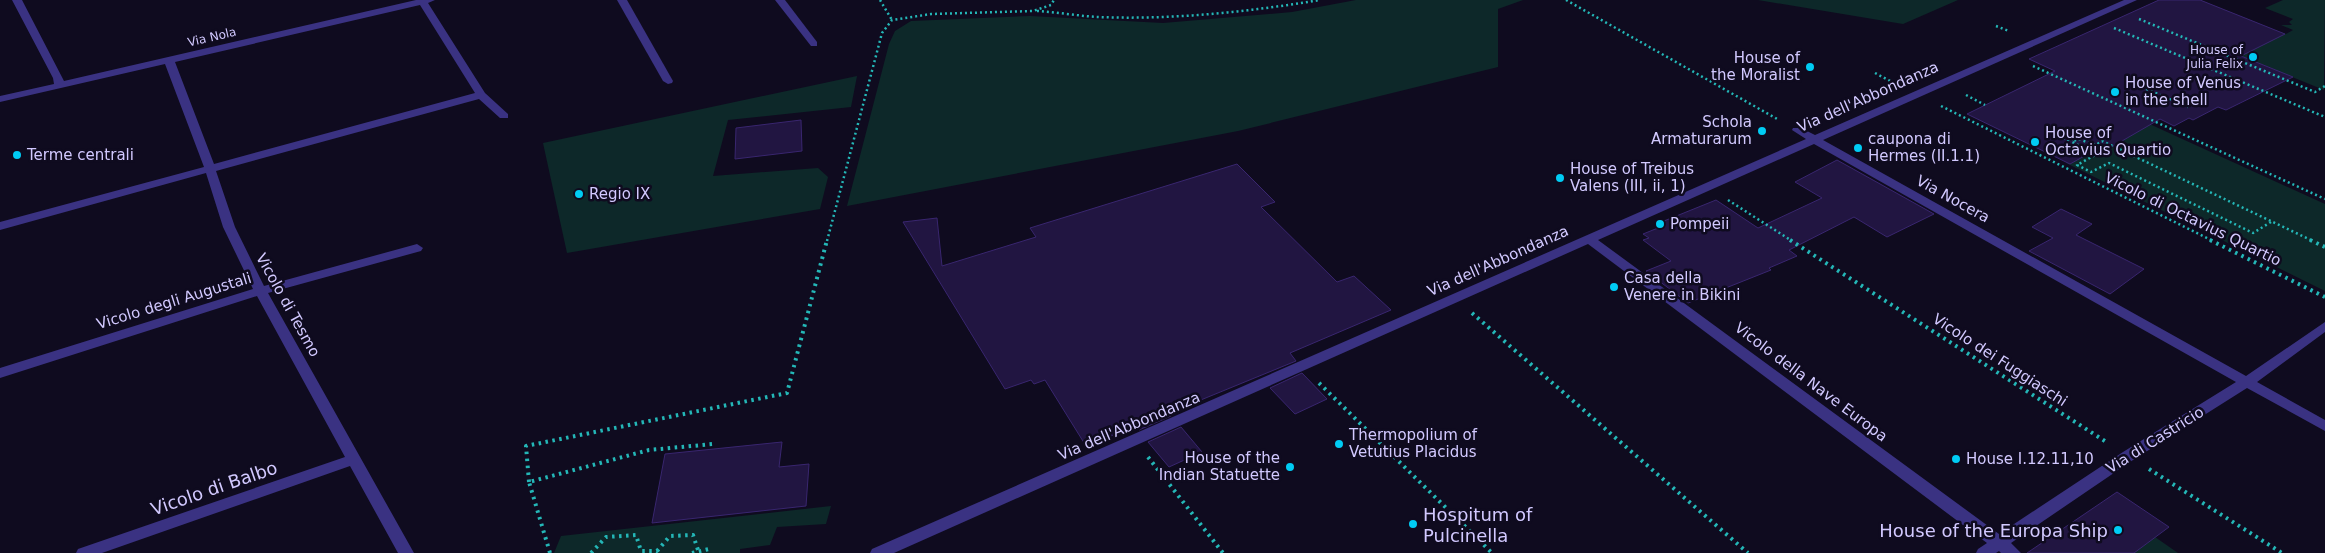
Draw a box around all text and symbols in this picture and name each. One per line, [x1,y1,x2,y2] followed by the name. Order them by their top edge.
[186,25,238,49] street label: Via Nola
[2186,43,2244,71] place label: House of Julia Felix
[1711,49,1801,84] place label: House of the Moralist
[2247,51,2259,63] marker: House of Julia Felix
[1795,58,1941,136] street label: Via dell'Abbondanza
[1804,61,1816,73] marker: House of the Moralist
[2125,74,2241,109] place label: House of Venus in the shell
[2109,86,2121,98] marker: House of Venus in the shell
[1651,113,1752,148] place label: Schola Armaturarum
[2045,124,2171,159] place label: House of Octavius Quartio
[1756,125,1768,137] marker: Schola Armaturarum
[1868,130,1980,165] place label: caupona di Hermes (II.1.1)
[2029,136,2041,148] marker: House of Octavius Quartio
[1852,142,1864,154] marker: caupona di Hermes (II.1.1)
[26,146,134,164] place label: Terme centrali
[11,149,23,161] marker: Terme centrali
[1570,160,1694,195] place label: House of Treibus Valens (III, ii, 1)
[2102,168,2284,270] street label: Vicolo di Octavius Quartio
[1913,171,1993,227] street label: Via Nocera
[1554,172,1566,184] marker: House of Treibus Valens (III, ii, 1)
[589,185,650,203] place label: Regio IX
[573,188,585,200] marker: Regio IX
[1670,215,1729,233] place label: Pompeii
[1654,218,1666,230] marker: Pompeii
[1425,222,1571,300] street label: Via dell'Abbondanza
[252,250,324,360] street label: Vicolo di Tesmo
[94,269,254,333] street label: Vicolo degli Augustali
[1624,269,1740,304] place label: Casa della Venere in Bikini
[1608,281,1620,293] marker: Casa della Venere in Bikini
[1929,310,2071,410] street label: Vicolo dei Fuggiaschi
[1731,319,1891,445] street label: Vicolo della Nave Europa
[1055,388,1203,464] street label: Via dell'Abbondanza
[2103,403,2207,477] street label: Via di Castricio
[1348,426,1478,461] place label: Thermopolium of Vetutius Placidus
[1333,438,1345,450] marker: Thermopolium of Vetutius Placidus
[1159,449,1280,484] place label: House of the Indian Statuette
[1966,450,2094,468] place label: House I.12.11,10
[1950,453,1962,465] marker: House I.12.11,10
[148,456,280,520] street label: Vicolo di Balbo
[1284,461,1296,473] marker: House of the Indian Statuette
[1423,504,1533,546] place label: Hospitum of Pulcinella
[1407,518,1419,530] marker: Hospitum of Pulcinella
[1879,520,2108,541] place label: House of the Europa Ship
[2112,524,2124,536] marker: House of the Europa Ship

